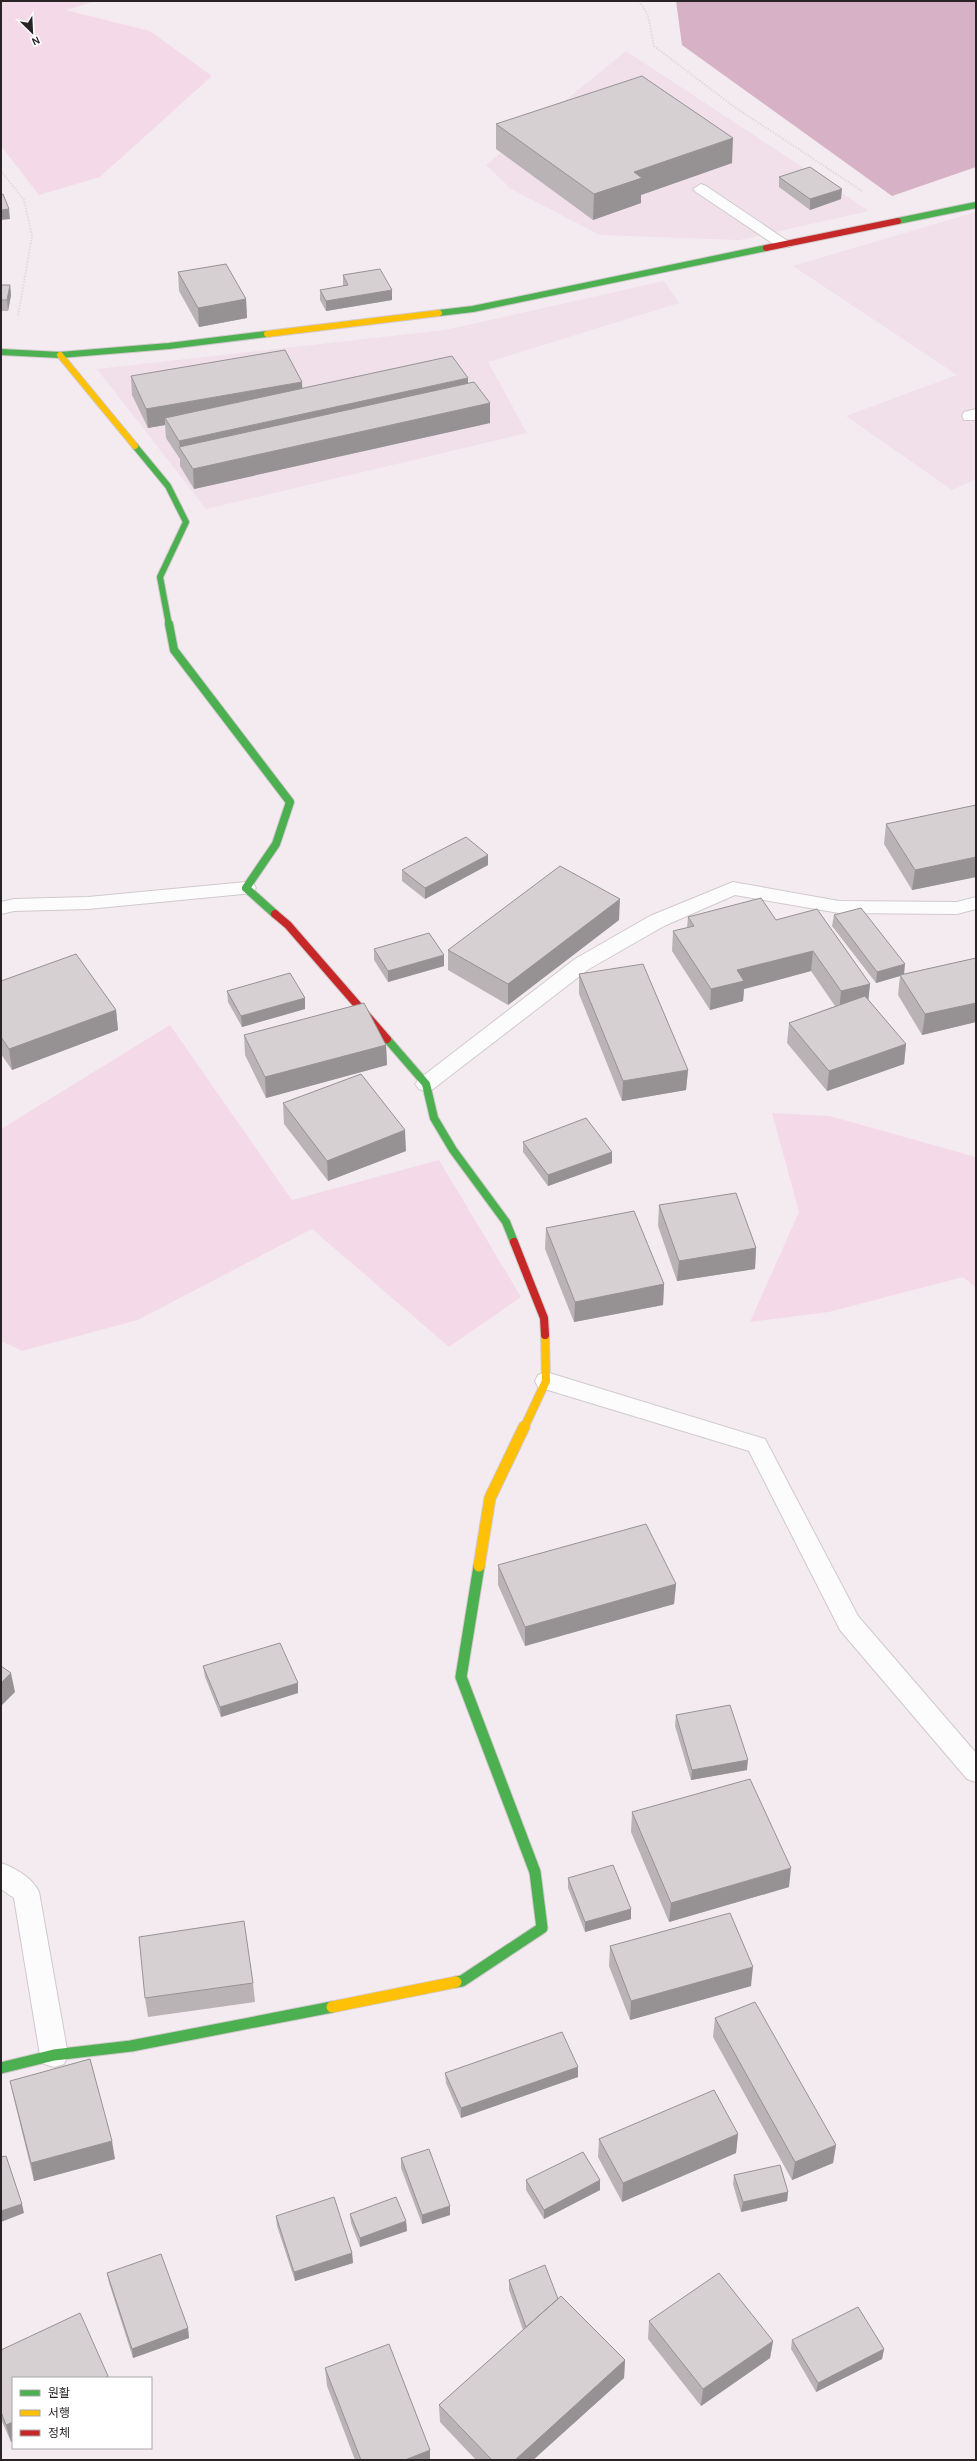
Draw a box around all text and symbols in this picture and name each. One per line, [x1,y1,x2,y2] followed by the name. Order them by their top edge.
[12,12,52,52] north arrow
[30,33,42,48] text: N
[12,2377,152,2449] legend
[48,2386,70,2400] text: 원활
[48,2406,70,2420] text: 서행
[48,2426,70,2440] text: 정체

